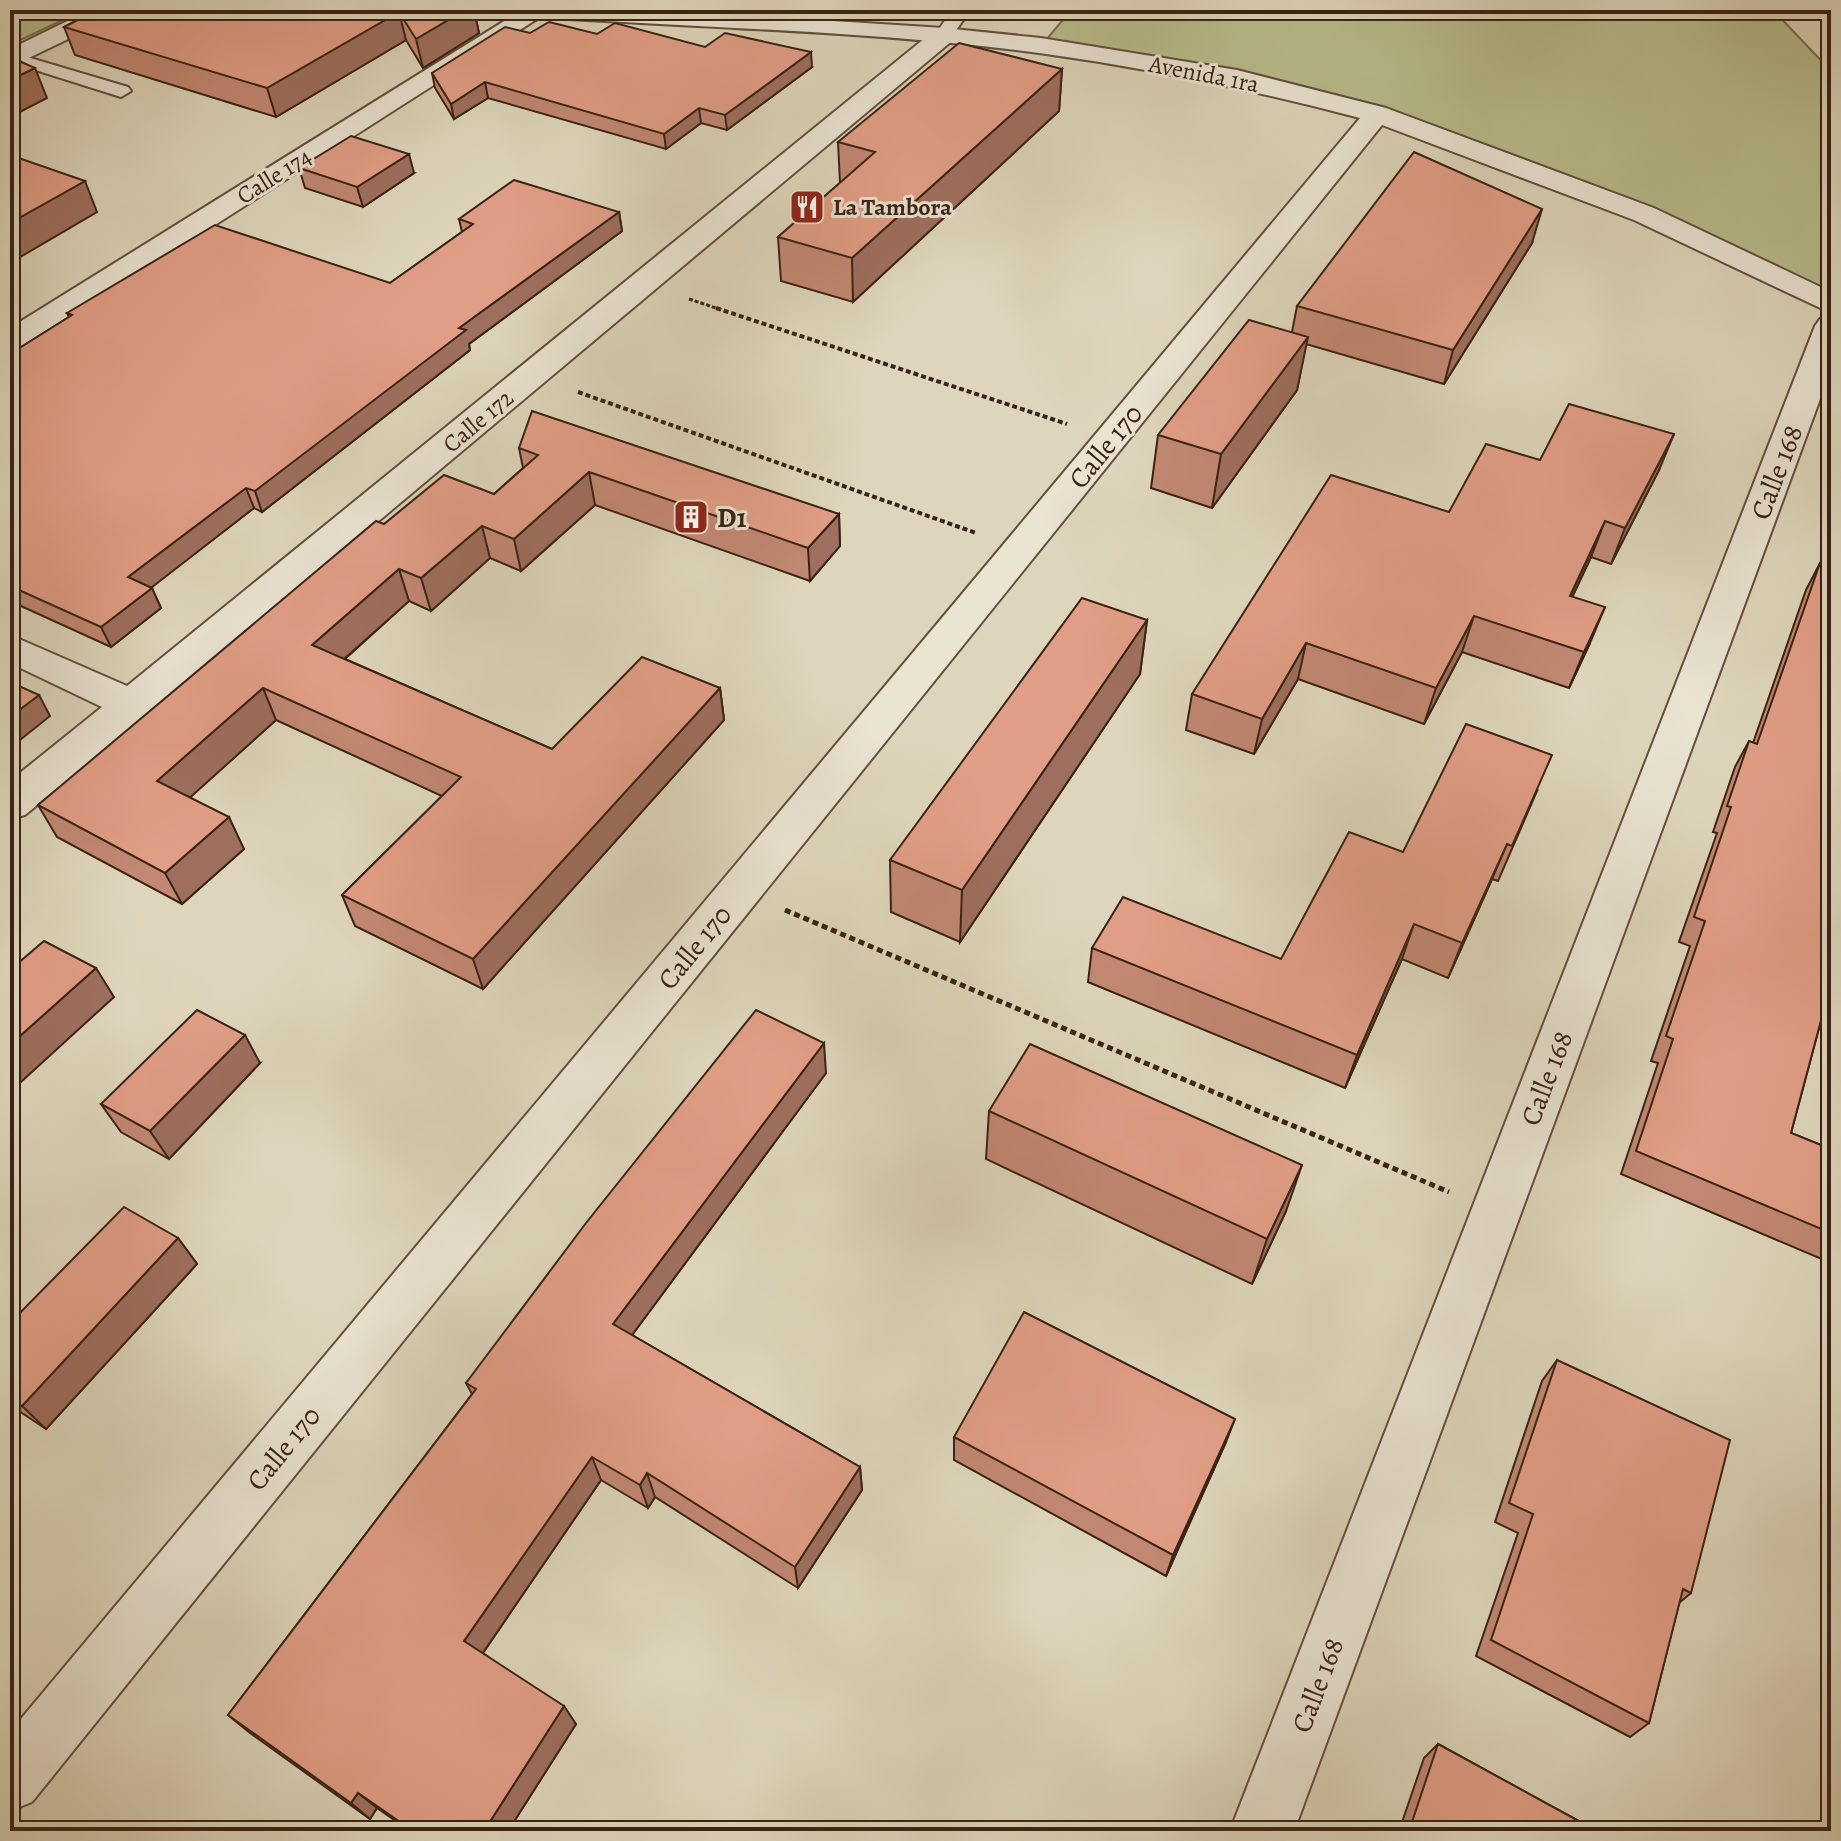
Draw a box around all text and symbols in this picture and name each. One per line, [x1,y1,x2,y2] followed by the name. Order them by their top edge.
[1145,47,1263,101] street label: Avenida 1ra
[230,140,318,211] street label: Calle 174
[788,188,826,226] restaurant icon: La Tambora
[833,191,952,223] place label: La Tambora
[436,382,520,460] street label: Calle 172
[1060,396,1152,497] street label: Calle 170
[1742,420,1812,525] street label: Calle 168
[672,498,710,536] building icon: D1
[717,499,746,537] place label: D1
[649,897,741,998] street label: Calle 170
[1512,1026,1582,1131] street label: Calle 168
[238,1398,330,1499] street label: Calle 170
[1283,1633,1353,1738] street label: Calle 168

